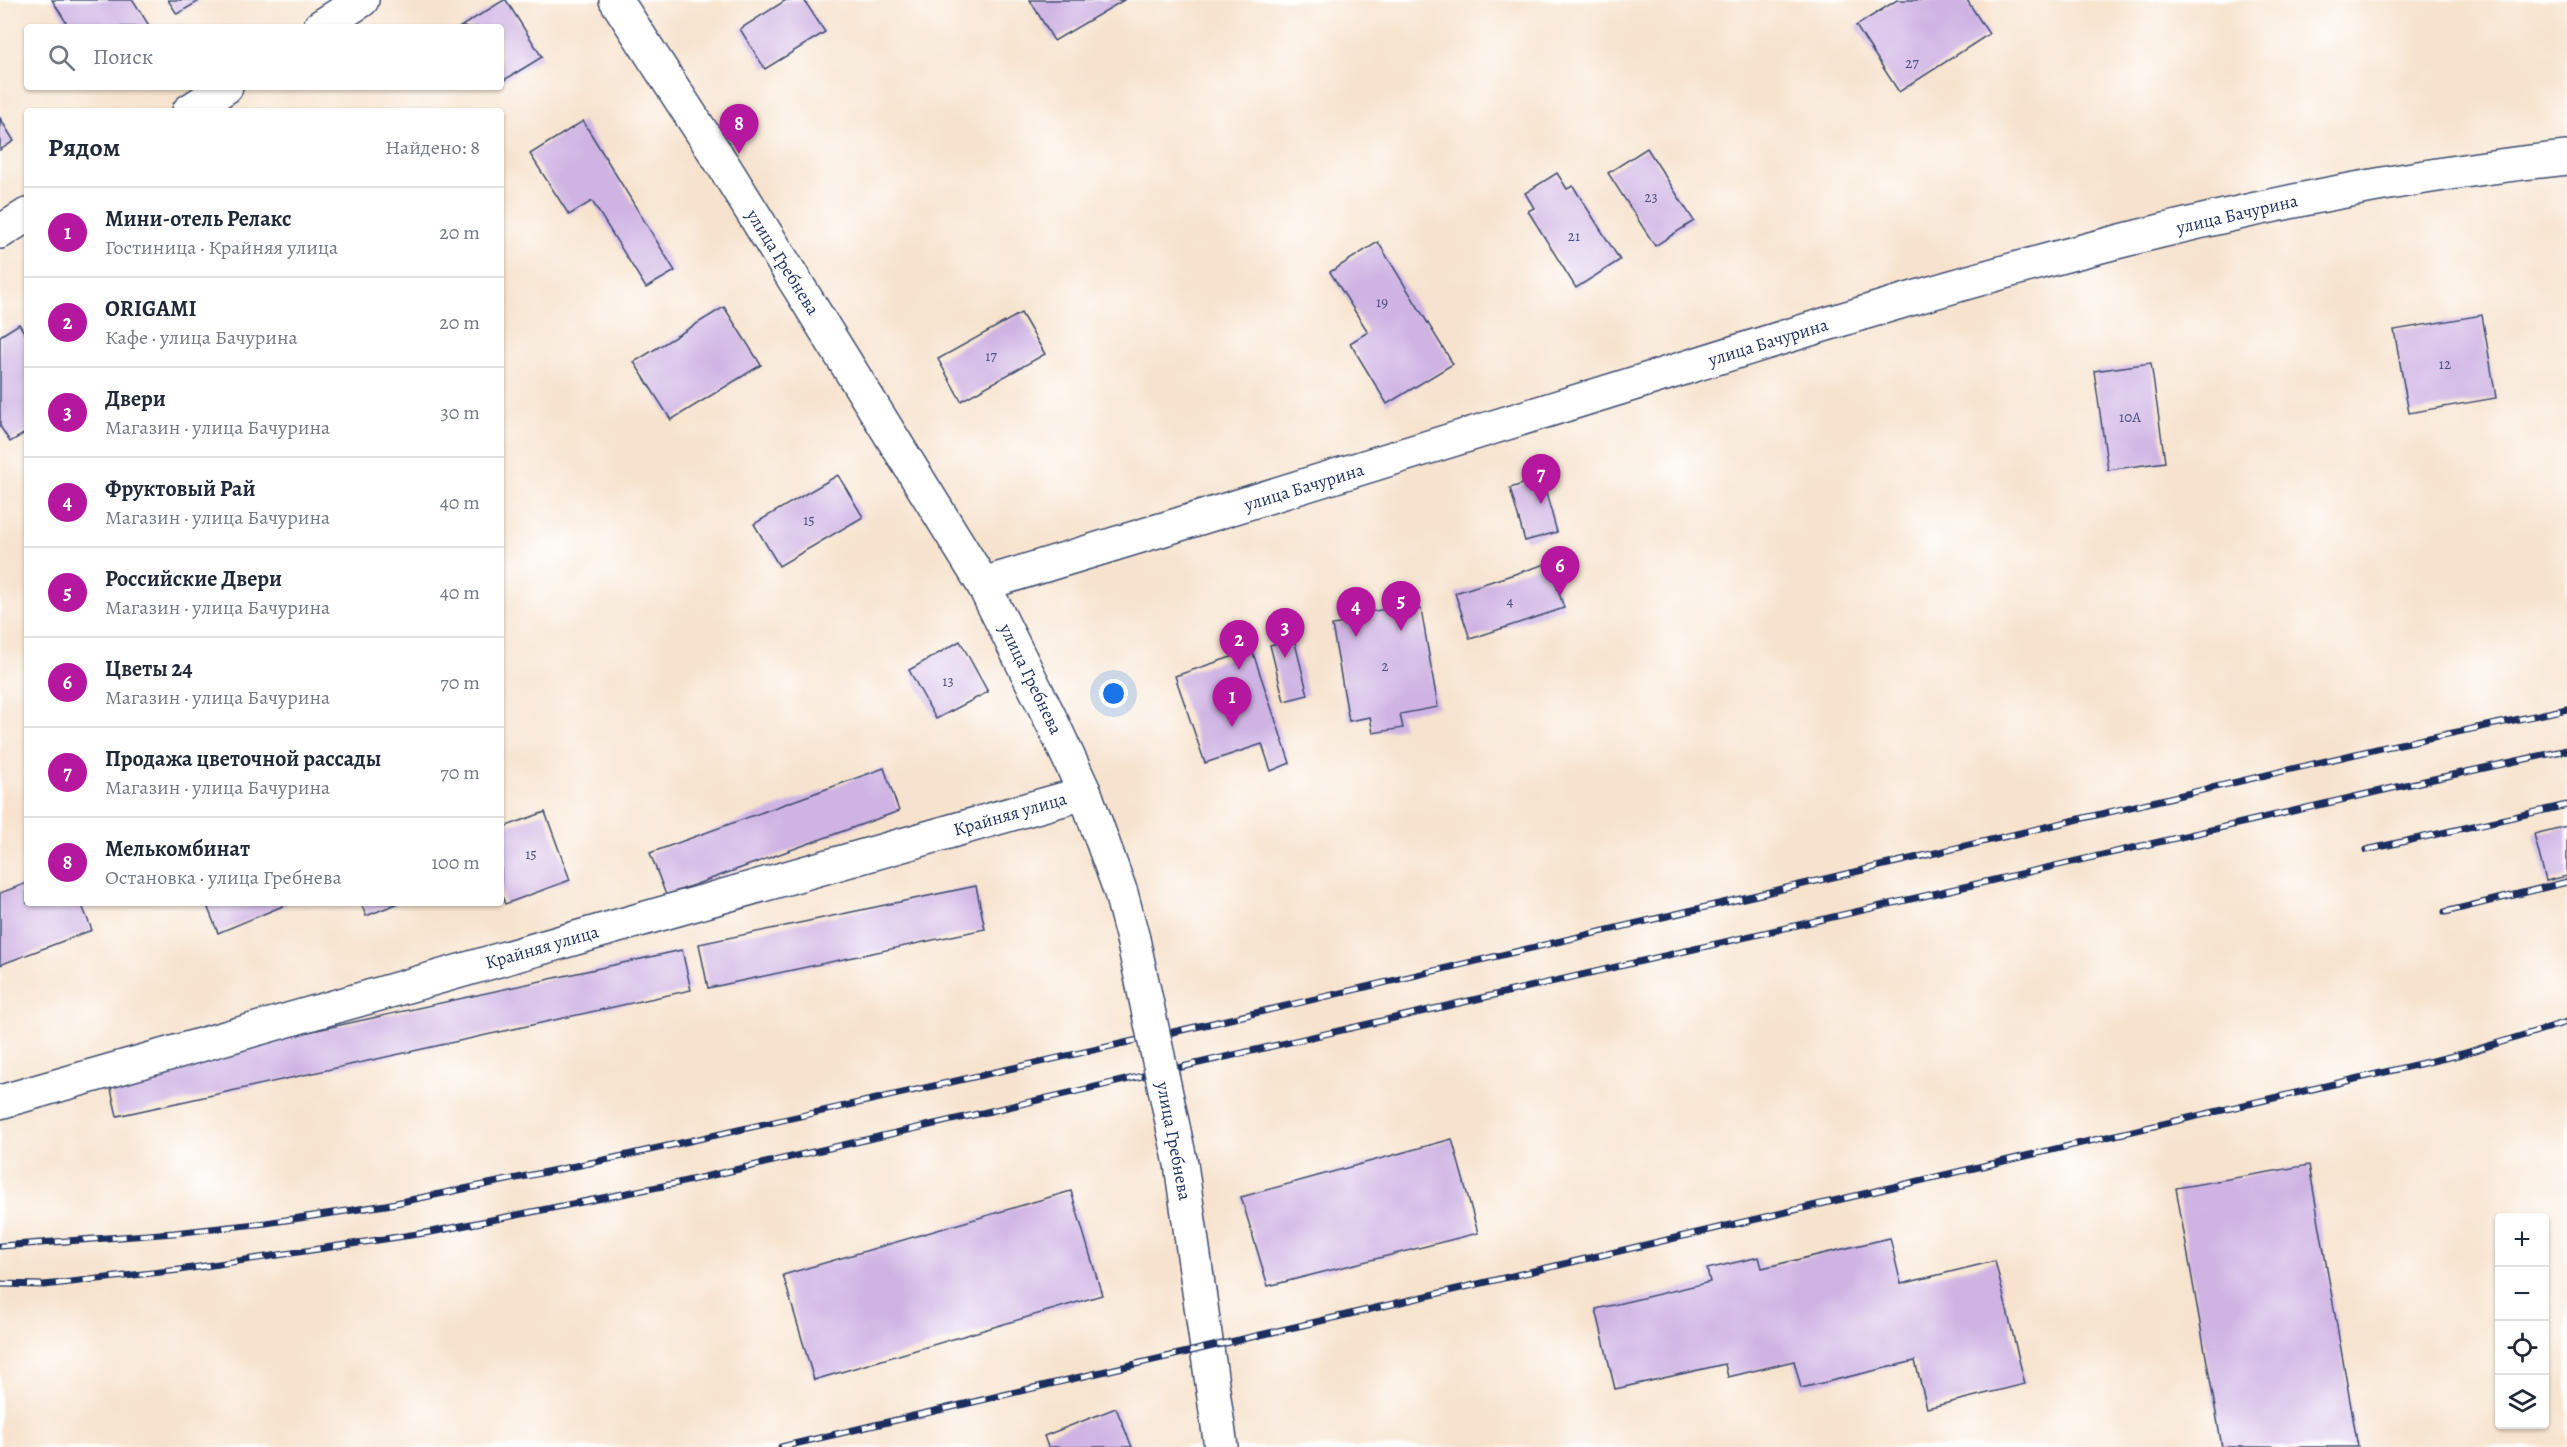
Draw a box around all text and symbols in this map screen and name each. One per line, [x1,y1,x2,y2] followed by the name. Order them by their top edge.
[24,24,504,90] search box
[45,41,78,74] icon: search
[93,42,153,72] text: Поиск
[1905,53,1919,73] house number: 27
[720,104,758,154] pin: 8
[48,130,120,165] text: Рядом
[385,134,480,161] text: Найдено: 8
[1644,187,1658,207] house number: 23
[2173,188,2301,240] street label: улица Бачурина
[105,204,292,234] text: Мини-отель Релакс
[740,204,825,320] street label: улица Гребнева
[64,219,71,246] text: 1
[439,219,480,246] text: 20 m
[1568,226,1580,246] house number: 21
[105,234,338,261] text: Гостиница · Крайняя улица
[1376,292,1388,312] house number: 19
[105,294,196,324] text: ORIGAMI
[63,309,72,336] text: 2
[439,309,480,336] text: 20 m
[1704,312,1832,372] street label: улица Бачурина
[105,324,298,351] text: Кафе · улица Бачурина
[985,346,997,366] house number: 17
[2439,354,2451,374] house number: 12
[105,384,166,414] text: Двери
[63,399,72,426] text: 3
[440,399,480,426] text: 30 m
[2119,407,2141,427] house number: 10А
[105,414,330,441] text: Магазин · улица Бачурина
[1522,454,1560,504] pin: 7
[1240,457,1368,517] street label: улица Бачурина
[105,474,256,504] text: Фруктовый Рай
[63,489,72,516] text: 4
[440,489,480,516] text: 40 m
[105,504,330,531] text: Магазин · улица Бачурина
[803,510,815,530] house number: 15
[1540,546,1580,596] pin: 6
[105,564,282,594] text: Российские Двери
[63,579,72,606] text: 5
[440,579,480,606] text: 40 m
[1382,582,1420,631] pin: 5
[1336,588,1376,637] pin: 4
[1507,591,1514,611] house number: 4
[105,594,330,621] text: Магазин · улица Бачурина
[1266,608,1304,658] pin: 3
[993,619,1068,739] street label: улица Гребнева
[1220,620,1258,670] pin: 2
[105,654,193,684] text: Цветы 24
[1381,656,1389,676] house number: 2
[63,669,72,696] text: 6
[440,669,480,696] text: 70 m
[942,671,954,691] house number: 13
[1212,678,1252,727] pin: 1
[1099,679,1128,708] your location
[105,684,330,711] text: Магазин · улица Бачурина
[105,744,381,774] text: Продажа цветочной рассады
[63,759,72,786] text: 7
[440,759,480,786] text: 70 m
[105,774,330,801] text: Магазин · улица Бачурина
[951,786,1070,842] street label: Крайняя улица
[105,834,250,864] text: Мелькомбинат
[525,844,537,864] house number: 15
[63,849,72,876] text: 8
[431,849,480,876] text: 100 m
[105,864,342,891] text: Остановка · улица Гребнева
[483,919,602,975] street label: Крайняя улица
[1151,1079,1197,1203] street label: улица Гребнева
[2495,1213,2549,1429] map controls
[2495,1213,2549,1267] button: +
[2495,1267,2549,1321] button: −
[2495,1321,2549,1375] button: locate
[2495,1375,2549,1429] button: layers

